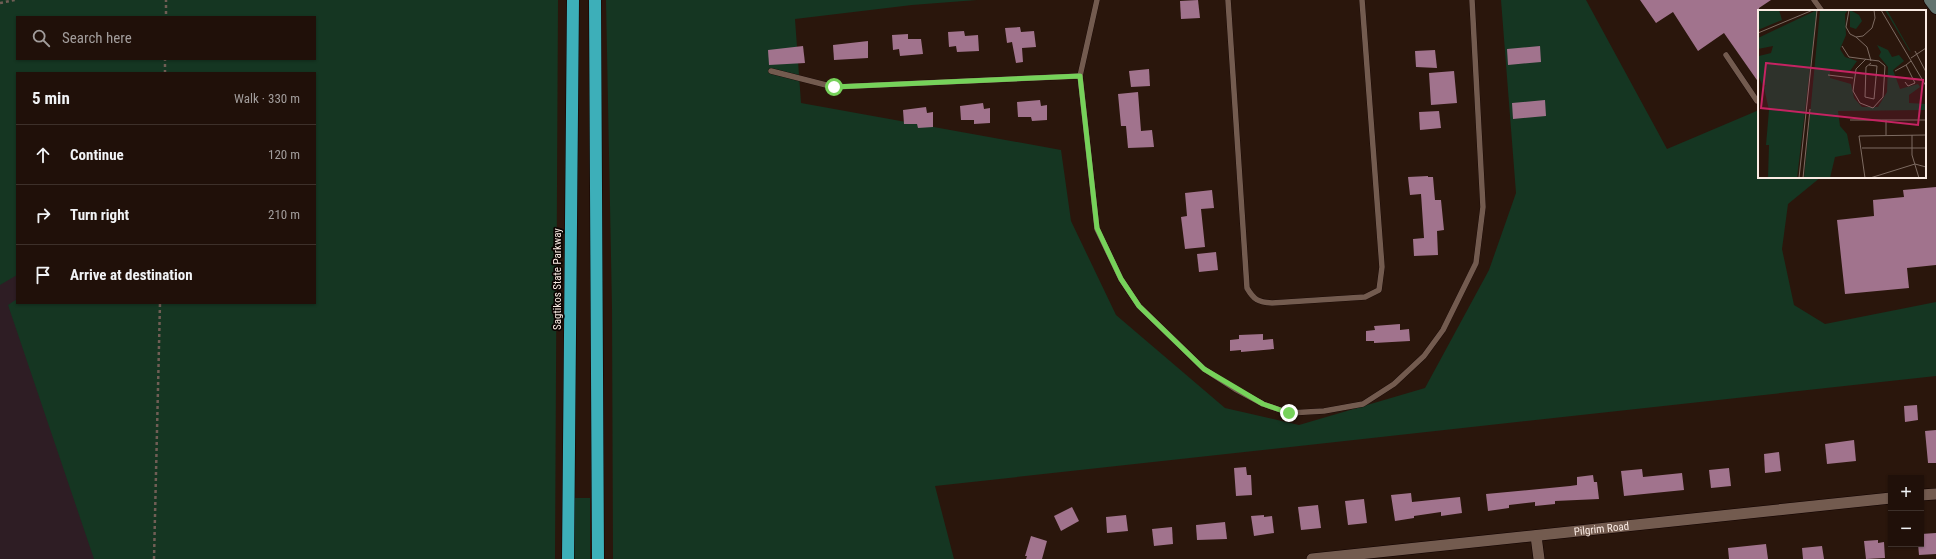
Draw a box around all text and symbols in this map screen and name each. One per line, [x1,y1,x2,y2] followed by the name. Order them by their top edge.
[1758,10,1926,178] inset map
[16,16,316,60] search box
[30,27,52,49] icon: search
[62,29,132,47] text: Search here
[825,78,843,96] route start
[32,88,70,108] text: 5 min
[234,91,300,106] text: Walk · 330 m
[32,144,54,166] icon: ahead
[70,146,124,164] text: Continue
[268,147,300,162] text: 120 m
[32,204,54,226] icon: right
[70,206,129,224] text: Turn right
[268,207,300,222] text: 210 m
[551,228,564,330] street label: Sagtikos State Parkway
[32,264,54,286] icon: arrive
[70,266,193,284] text: Arrive at destination
[1280,404,1298,422] route end
[1888,475,1924,547] map controls
[1888,475,1924,511] button: +
[1888,511,1924,547] button: −
[1573,519,1630,538] street label: Pilgrim Road

